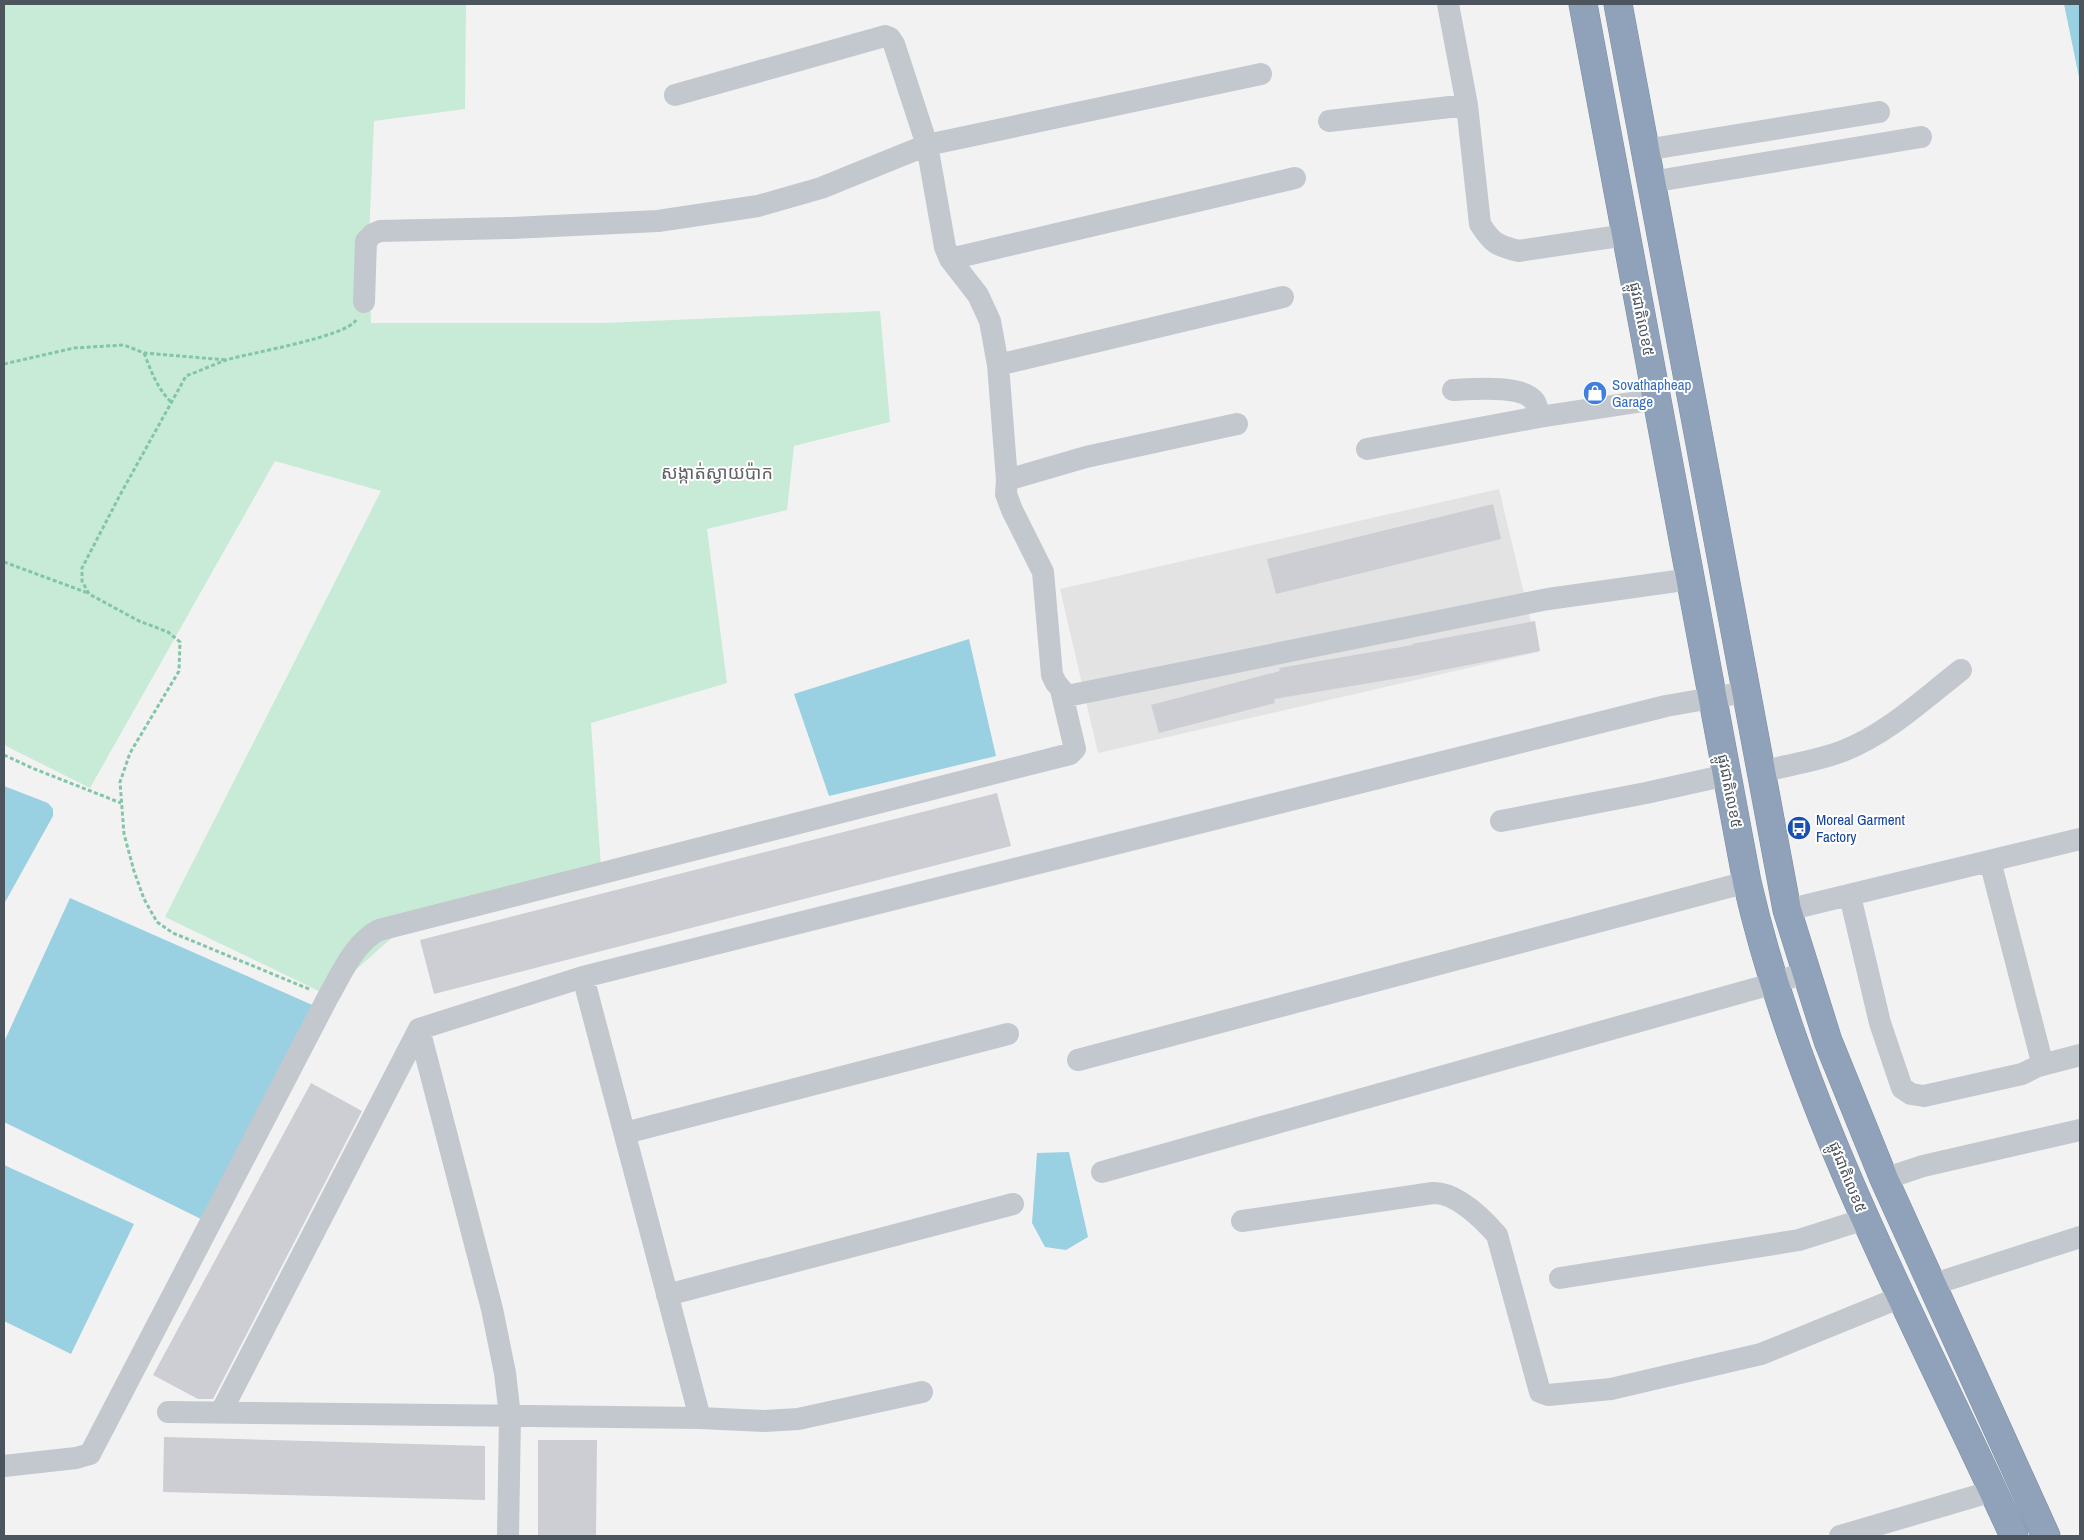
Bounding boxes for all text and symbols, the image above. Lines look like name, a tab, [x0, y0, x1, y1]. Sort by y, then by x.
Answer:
street label: ផ្លូវជាតិលេខ៥	[1621, 280, 1659, 359]
place label: Sovathapheap Garage	[1612, 374, 1691, 412]
shop icon: Sovathapheap Garage	[1582, 380, 1608, 406]
district label: សង្កាត់ស្វាយប៉ាក	[661, 460, 773, 485]
street label: ផ្លូវជាតិលេខ៥	[1709, 752, 1747, 831]
place label: Moreal Garment Factory	[1816, 809, 1905, 847]
bus stop icon: Moreal Garment Factory	[1786, 815, 1812, 841]
street label: ផ្លូវជាតិលេខ៥	[1821, 1138, 1872, 1217]

